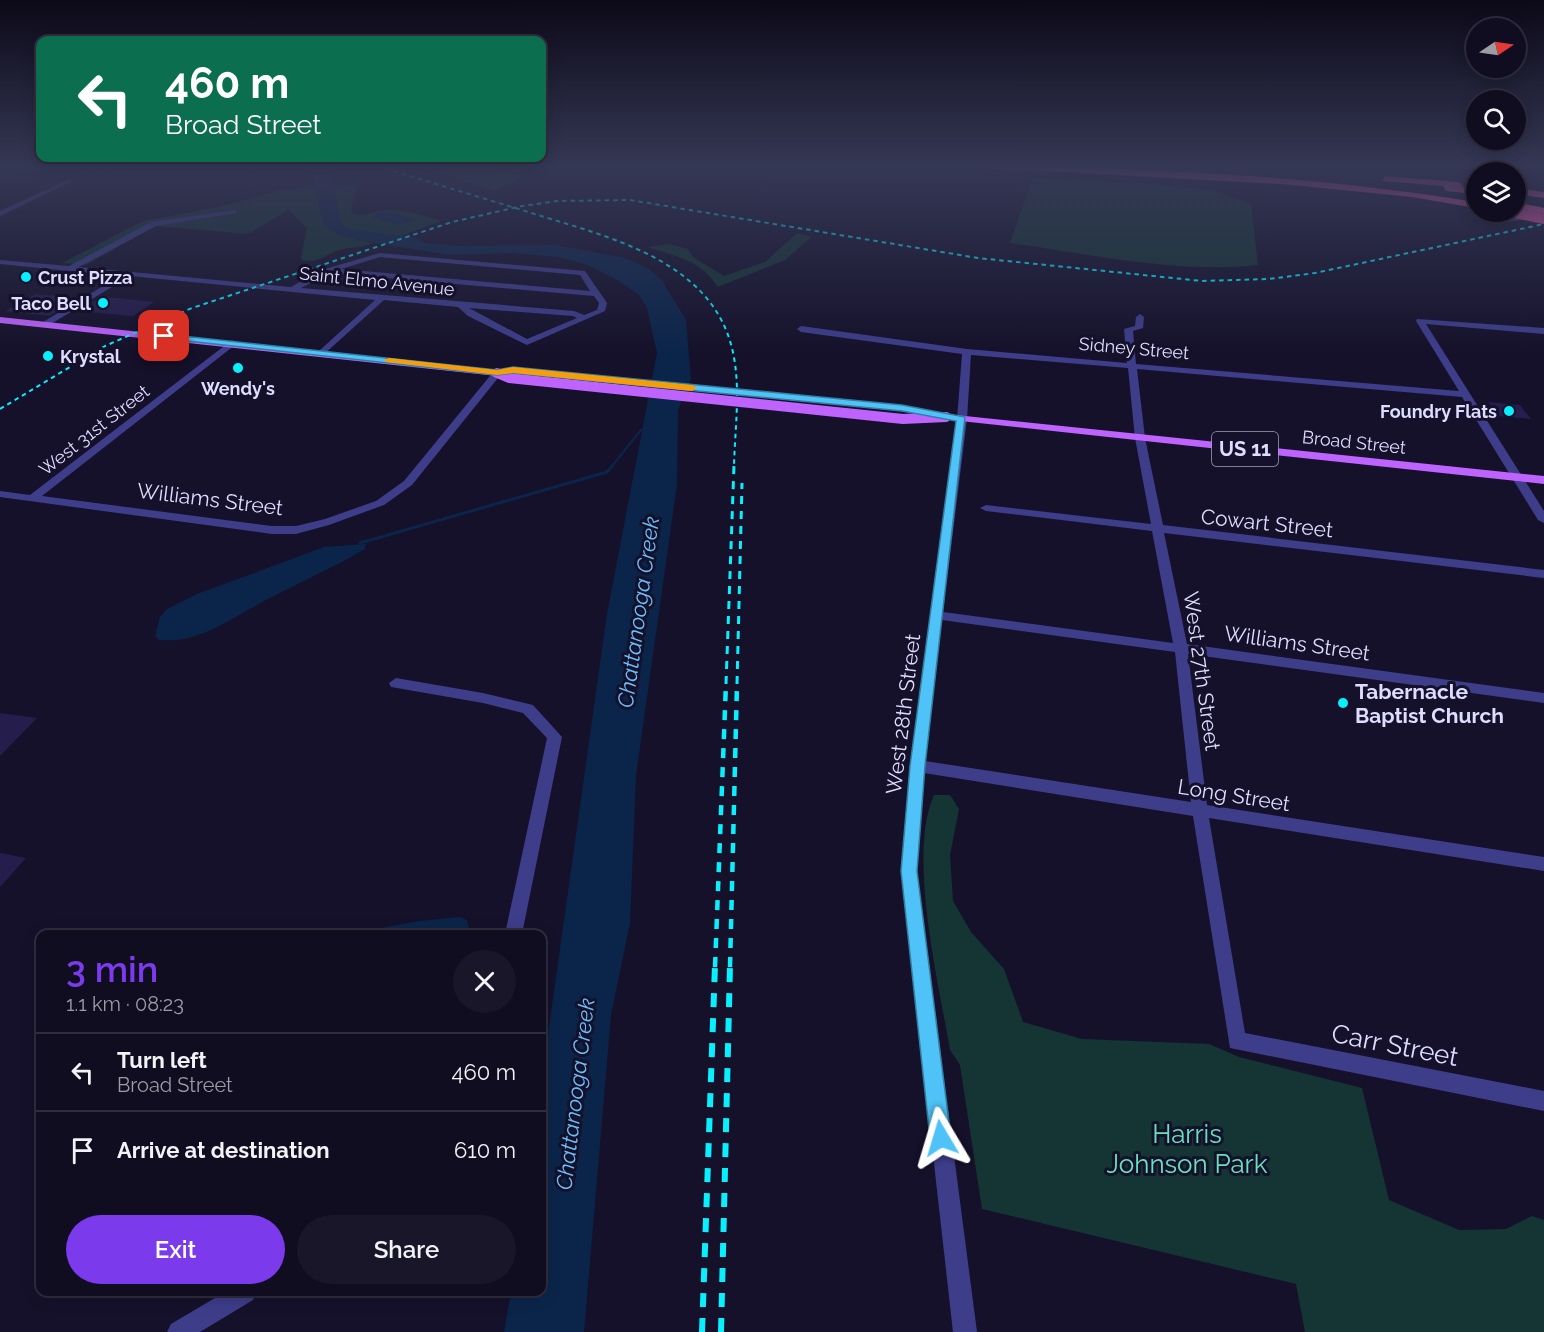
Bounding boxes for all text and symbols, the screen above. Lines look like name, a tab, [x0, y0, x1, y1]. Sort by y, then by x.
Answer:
north arrow	[1466, 18, 1526, 78]
map controls	[1466, 18, 1526, 222]
text: 460 m	[165, 59, 289, 108]
icon: left	[66, 60, 144, 138]
button: search	[1466, 90, 1526, 150]
text: Broad Street	[165, 109, 321, 140]
button: layers	[1466, 162, 1526, 222]
street label: Saint Elmo Avenue	[298, 262, 456, 300]
place label: Crust Pizza	[38, 267, 132, 288]
marker: Crust Pizza	[19, 270, 33, 284]
place label: Taco Bell	[11, 293, 91, 314]
marker: Taco Bell	[96, 296, 110, 310]
pin	[138, 310, 189, 361]
icon: arrive	[147, 319, 180, 352]
street label: Sidney Street	[1078, 333, 1190, 363]
place label: Krystal	[60, 346, 121, 367]
marker: Krystal	[41, 349, 55, 363]
marker: Wendy's	[231, 361, 245, 375]
place label: Wendy's	[201, 378, 275, 399]
street label: West 31st Street	[35, 380, 153, 480]
place label: Foundry Flats	[1380, 401, 1497, 422]
marker: Foundry Flats	[1502, 404, 1516, 418]
street label: Broad Street	[1301, 426, 1407, 458]
road number: US 11	[1212, 432, 1278, 466]
street label: Williams Street	[136, 478, 284, 520]
street label: Cowart Street	[1200, 504, 1334, 542]
water label: Chattanooga Creek	[612, 514, 664, 709]
street label: West 27th Street	[1178, 590, 1226, 752]
street label: Williams Street	[1222, 620, 1372, 666]
street label: West 28th Street	[881, 632, 925, 796]
place label: Tabernacle Baptist Church	[1355, 679, 1504, 728]
marker: Tabernacle Baptist Church	[1336, 696, 1350, 710]
street label: Long Street	[1176, 774, 1292, 816]
text: 3 min	[66, 948, 158, 990]
button: close	[453, 950, 516, 1013]
text: 1.1 km · 08:23	[66, 992, 184, 1016]
water label: Chattanooga Creek	[550, 996, 600, 1191]
street label: Carr Street	[1329, 1018, 1461, 1072]
text: Turn left	[117, 1047, 207, 1073]
icon: left	[66, 1056, 99, 1089]
text: 460 m	[451, 1059, 516, 1085]
text: Broad Street	[117, 1073, 233, 1097]
position arrow	[909, 1106, 973, 1170]
park label: Harris Johnson Park	[1107, 1119, 1268, 1179]
icon: arrive	[66, 1134, 99, 1167]
text: Arrive at destination	[117, 1137, 330, 1163]
text: 610 m	[454, 1137, 516, 1163]
button: Exit	[66, 1215, 285, 1284]
button: Share	[297, 1215, 516, 1284]

